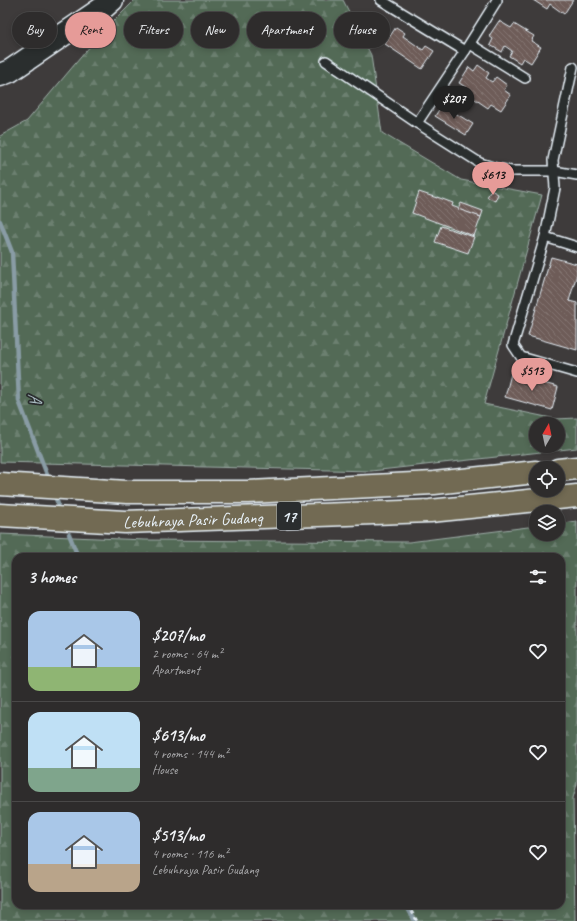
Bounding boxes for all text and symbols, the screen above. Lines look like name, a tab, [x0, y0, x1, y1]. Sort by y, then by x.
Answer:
chip: Buy	[12, 12, 57, 48]
chip: Rent	[65, 12, 116, 48]
chip: Filters	[124, 12, 183, 48]
chip: New	[191, 12, 239, 48]
chip: Apartment	[247, 12, 326, 48]
chip: House	[334, 12, 390, 48]
pin: $207	[430, 86, 478, 120]
text: $207	[442, 91, 466, 107]
pin: $613	[469, 162, 517, 196]
text: $613	[481, 167, 505, 183]
pin: $513	[508, 358, 556, 392]
text: $513	[520, 363, 544, 379]
water label: A	[23, 390, 47, 407]
north arrow	[529, 417, 565, 453]
map controls	[529, 417, 565, 541]
button: locate	[529, 461, 565, 497]
road number: 17	[277, 502, 301, 530]
button: layers	[529, 505, 565, 541]
street label: Lebuhraya Pasir Gudang	[123, 507, 264, 533]
icon: filters	[527, 566, 549, 588]
text: 3 homes	[28, 567, 76, 588]
text: $207/mo	[152, 625, 204, 646]
icon: home	[60, 627, 108, 675]
icon: heart	[527, 640, 549, 662]
text: 2 rooms · 64 m²	[152, 646, 222, 662]
text: Apartment	[152, 662, 200, 678]
text: $613/mo	[152, 725, 205, 746]
icon: home	[60, 728, 108, 776]
icon: heart	[527, 741, 549, 763]
text: 4 rooms · 144 m²	[152, 746, 228, 762]
text: House	[152, 762, 177, 778]
text: $513/mo	[152, 825, 204, 846]
icon: home	[60, 828, 108, 876]
icon: heart	[527, 841, 549, 863]
text: 4 rooms · 116 m²	[152, 846, 228, 862]
text: Lebuhraya Pasir Gudang	[152, 862, 259, 878]

